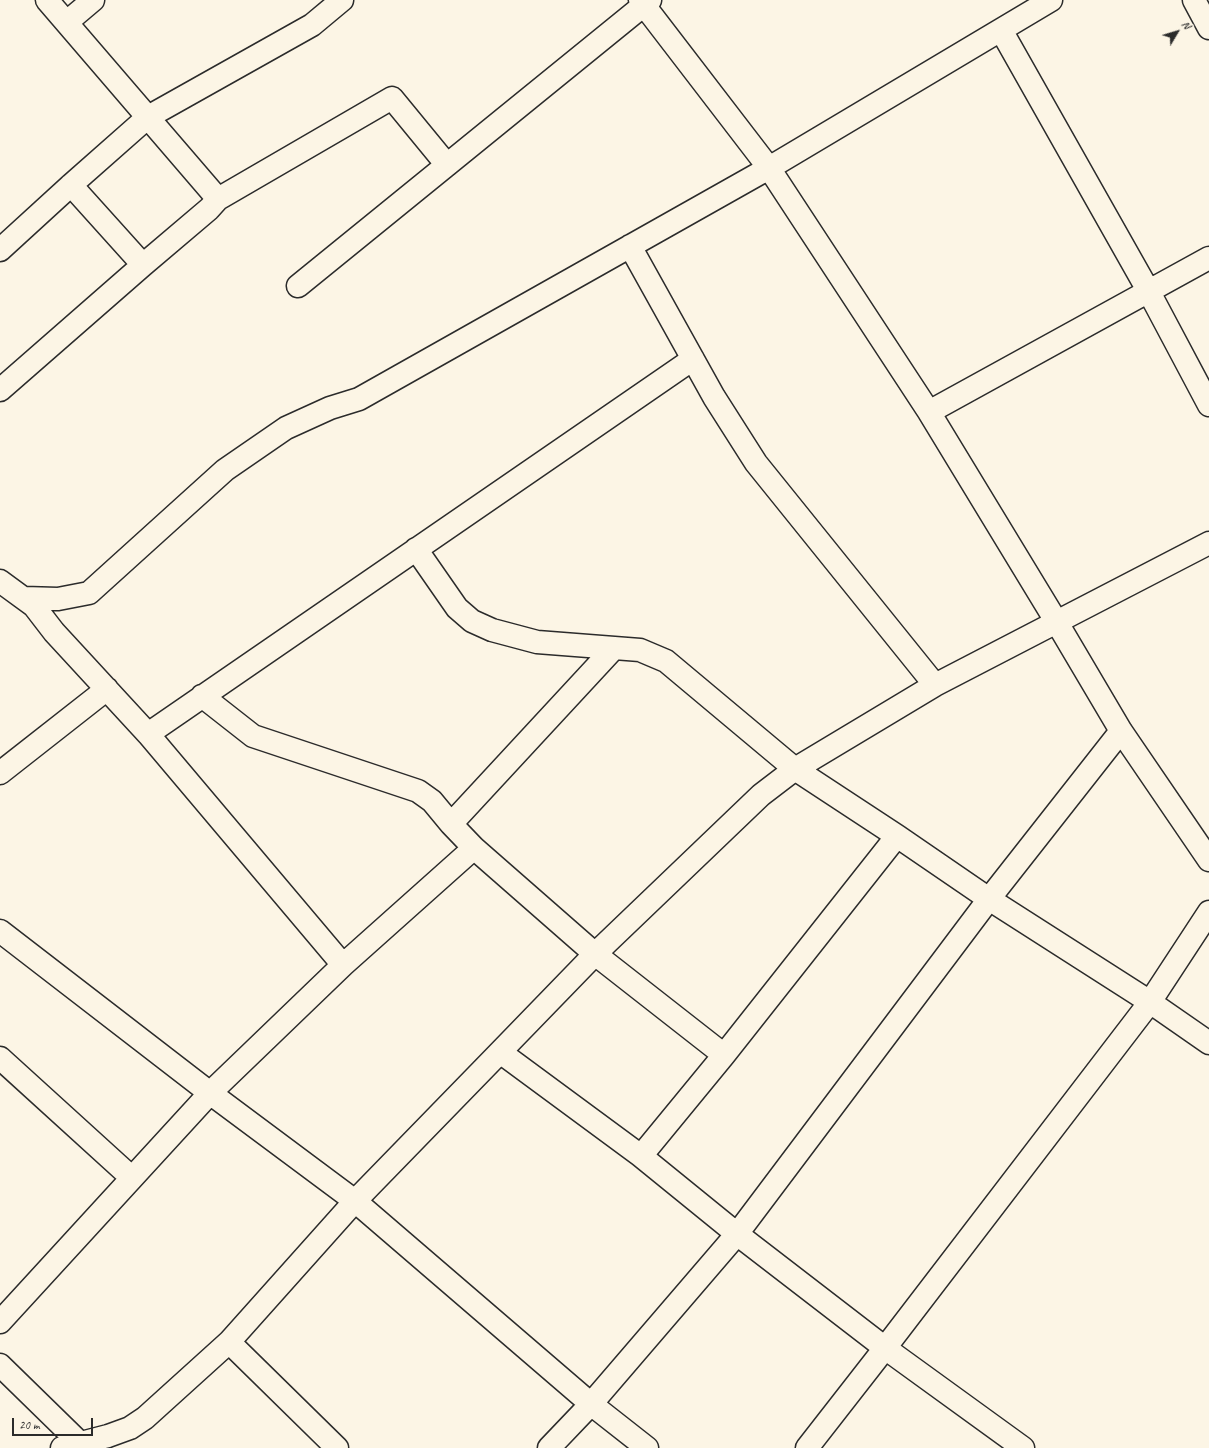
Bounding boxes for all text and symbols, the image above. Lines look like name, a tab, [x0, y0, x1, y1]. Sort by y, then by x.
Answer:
north arrow	[1157, 12, 1197, 52]
text: N	[1179, 18, 1194, 32]
scale bar	[14, 1410, 95, 1436]
text: 20 m	[19, 1417, 39, 1433]

